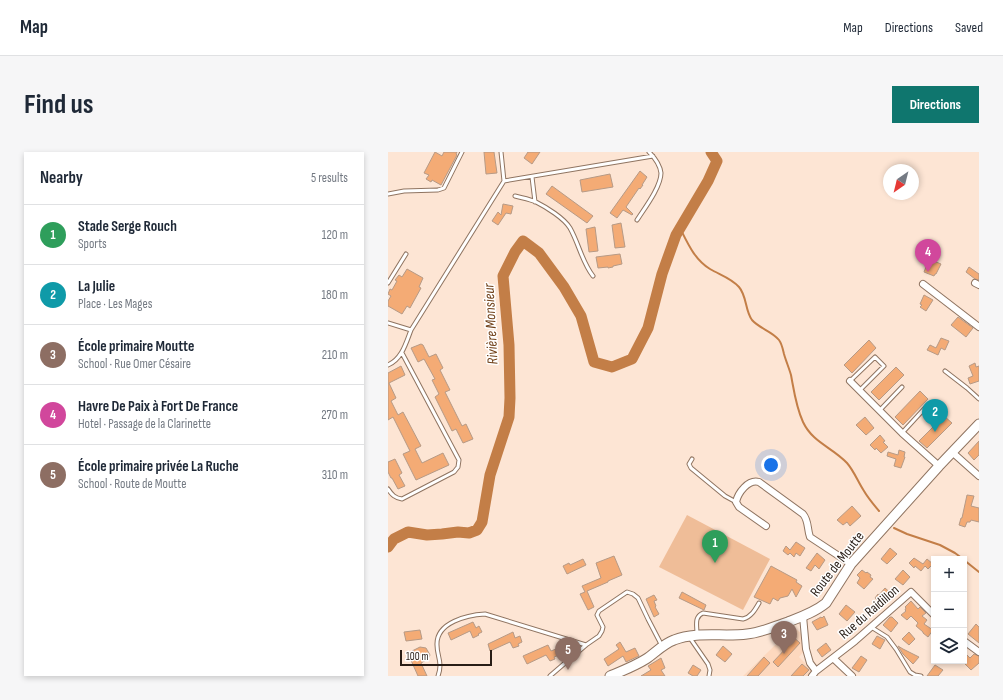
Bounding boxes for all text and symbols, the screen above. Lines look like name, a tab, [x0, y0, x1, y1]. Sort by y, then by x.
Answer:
text: Map	[20, 16, 48, 39]
text: Map	[843, 19, 863, 36]
text: Directions	[885, 19, 933, 36]
text: Saved	[955, 19, 983, 36]
button: Directions	[892, 86, 979, 123]
text: Find us	[24, 88, 93, 121]
north arrow	[883, 164, 919, 200]
text: Nearby	[40, 168, 83, 188]
text: 5 results	[311, 170, 348, 186]
text: Stade Serge Rouch	[78, 217, 177, 236]
text: 1	[50, 227, 56, 243]
text: 120 m	[322, 227, 348, 243]
text: Sports	[78, 236, 107, 252]
pin: 4	[915, 239, 941, 272]
text: La Julie	[78, 277, 115, 296]
water label: Rivière Monsieur	[479, 282, 503, 365]
text: 2	[50, 287, 56, 303]
text: 180 m	[322, 287, 348, 303]
text: Place · Les Mages	[78, 296, 152, 312]
text: École primaire Moutte	[78, 337, 194, 356]
text: 3	[50, 347, 56, 363]
text: 210 m	[322, 347, 348, 363]
text: School · Rue Omer Césaire	[78, 356, 191, 372]
text: Havre De Paix à Fort De France	[78, 397, 238, 416]
pin: 2	[922, 399, 948, 432]
text: 4	[50, 407, 56, 423]
text: 270 m	[321, 407, 348, 423]
text: Hotel · Passage de la Clarinette	[78, 416, 211, 432]
your location	[761, 455, 781, 475]
text: École primaire privée La Ruche	[78, 457, 239, 476]
text: 5	[50, 467, 56, 483]
text: 310 m	[322, 467, 348, 483]
text: School · Route de Moutte	[78, 476, 186, 492]
street label: Route de Moutte	[806, 528, 868, 600]
pin: 1	[702, 530, 728, 563]
map controls	[931, 556, 967, 664]
button: +	[931, 556, 967, 592]
street label: Rue du Raidillon	[836, 581, 902, 643]
button: −	[931, 592, 967, 628]
pin: 3	[771, 621, 797, 654]
button: layers	[931, 628, 967, 664]
pin: 5	[555, 637, 581, 670]
scale bar	[400, 648, 492, 667]
text: 100 m	[406, 650, 428, 663]

